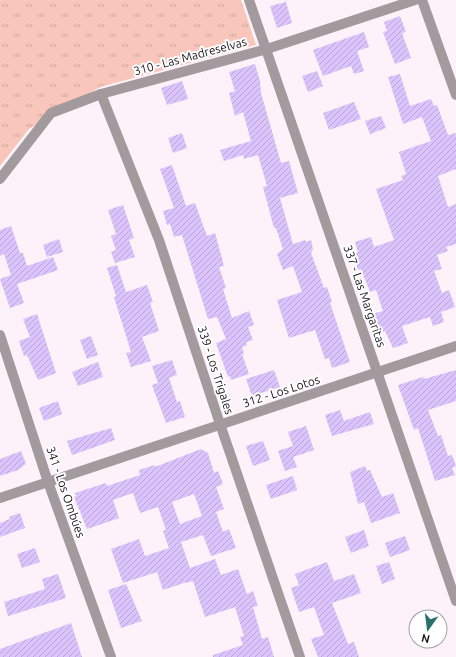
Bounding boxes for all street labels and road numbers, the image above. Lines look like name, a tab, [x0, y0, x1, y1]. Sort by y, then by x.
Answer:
street label: 310 - Las Madreselvas	[132, 35, 248, 77]
street label: 337 - Las Margaritas	[341, 243, 389, 349]
street label: 339 - Los Trigales	[196, 324, 236, 416]
street label: 312 - Los Lotos	[241, 372, 321, 410]
street label: 341 - Los Ombúes	[44, 445, 88, 539]

